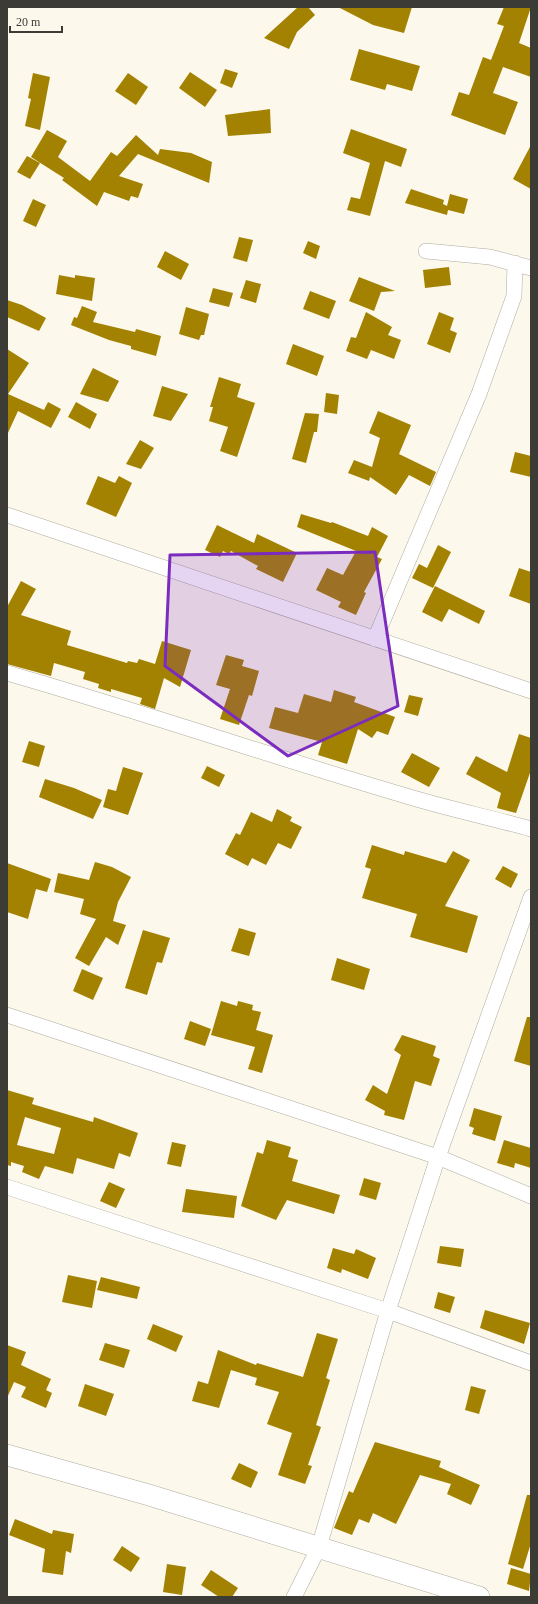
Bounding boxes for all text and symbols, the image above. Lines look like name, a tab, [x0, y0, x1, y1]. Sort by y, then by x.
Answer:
scale bar	[10, 8, 62, 34]
text: 20 m	[16, 15, 41, 29]

